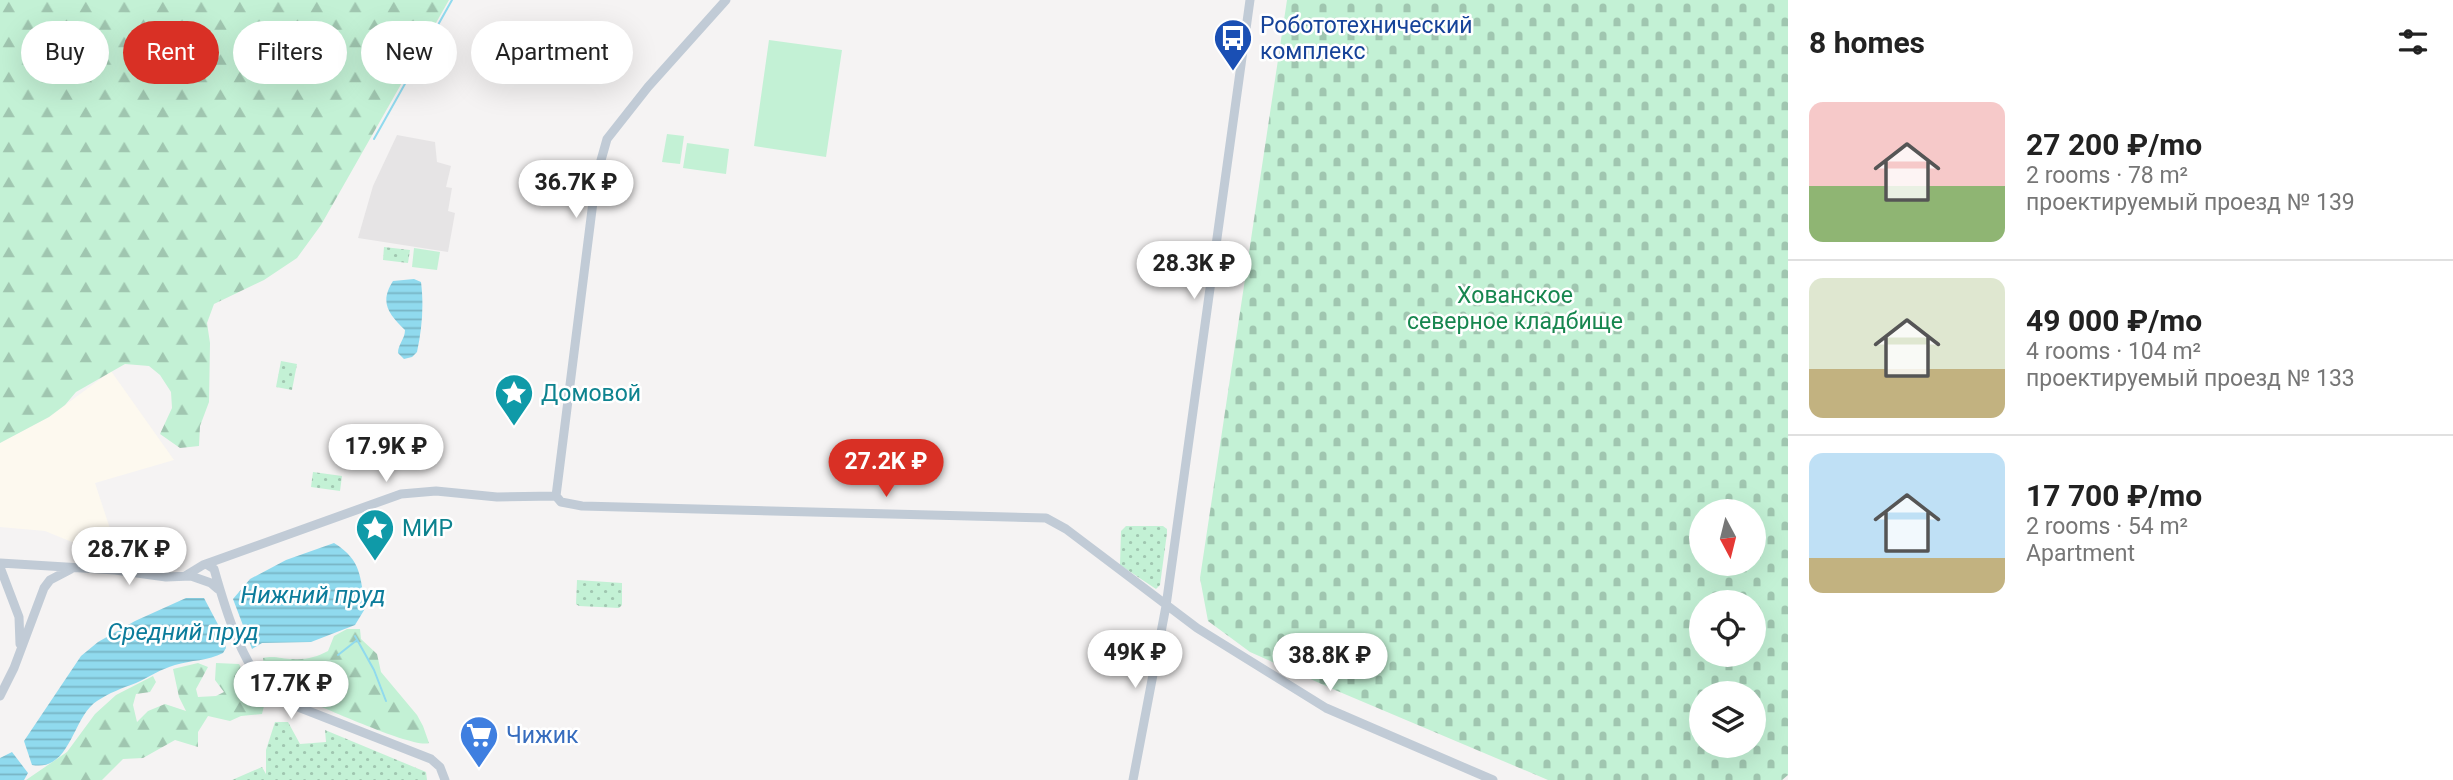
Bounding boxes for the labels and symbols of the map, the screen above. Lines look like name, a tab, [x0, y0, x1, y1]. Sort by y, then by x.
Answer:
place label: Робототехнический комплекс	[1260, 12, 1473, 65]
bus stop icon: Робототехнический комплекс	[1212, 17, 1254, 72]
pin: 36.7K ₽	[511, 160, 641, 220]
pin: 28.3K ₽	[1129, 242, 1259, 301]
park label: Хованское северное кладбище	[1407, 282, 1623, 335]
place icon: Домовой	[493, 372, 535, 427]
place label: Домовой	[541, 380, 641, 407]
pin: 17.9K ₽	[321, 424, 451, 484]
pin: 27.2K ₽	[821, 440, 951, 499]
north arrow	[1689, 499, 1766, 576]
place icon: МИР	[354, 507, 396, 562]
place label: МИР	[402, 515, 453, 542]
pin: 28.7K ₽	[64, 528, 194, 587]
water label: Нижний пруд	[241, 581, 385, 609]
water label: Средний пруд	[107, 618, 259, 646]
pin: 49K ₽	[1086, 630, 1184, 690]
pin: 38.8K ₽	[1265, 634, 1395, 693]
pin: 17.7K ₽	[226, 662, 356, 721]
supermarket icon: Чижик	[458, 714, 500, 769]
place label: Чижик	[506, 722, 579, 749]

